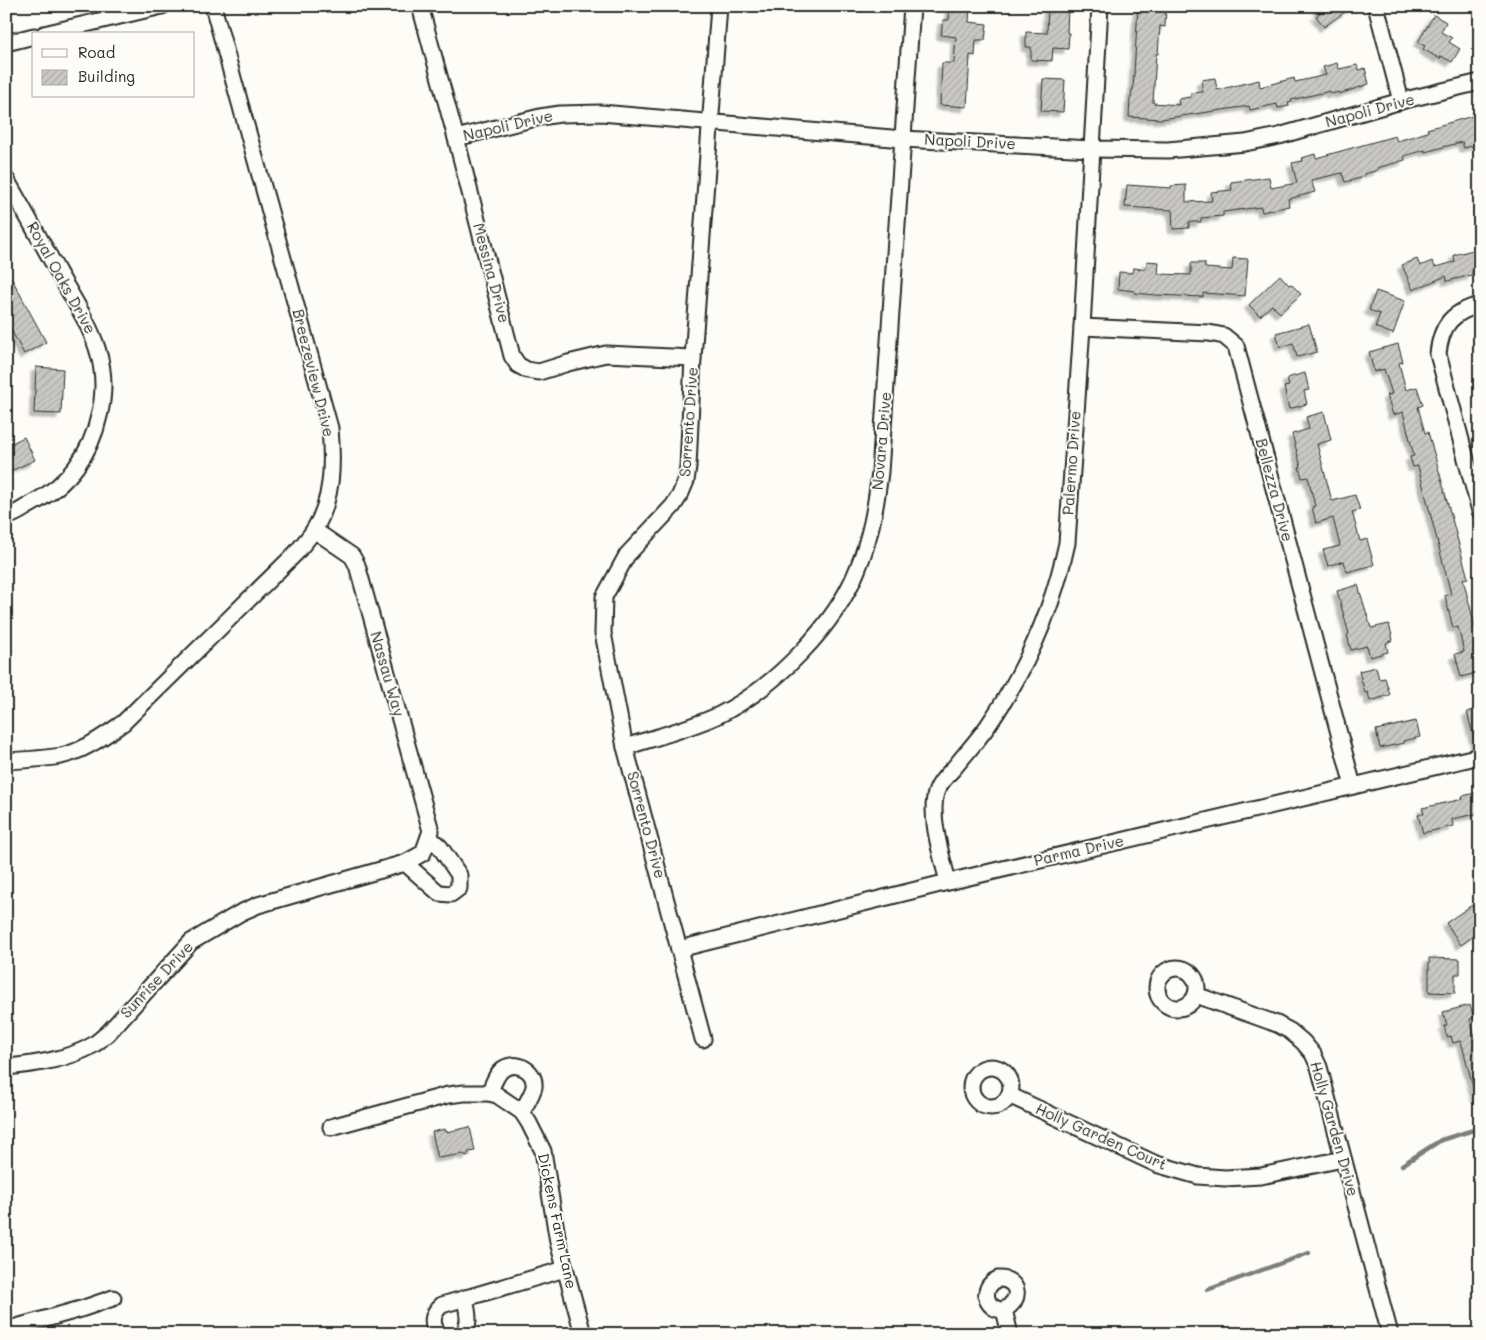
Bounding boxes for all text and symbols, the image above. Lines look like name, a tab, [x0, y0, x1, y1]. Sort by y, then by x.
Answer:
legend	[32, 32, 195, 98]
text: Road	[78, 42, 115, 62]
text: Building	[78, 66, 135, 86]
street label: Napoli Drive	[1323, 89, 1416, 132]
street label: Napoli Drive	[461, 105, 555, 145]
street label: Napoli Drive	[924, 129, 1016, 153]
street label: Royal Oaks Drive	[23, 218, 101, 337]
street label: Messina Drive	[469, 221, 515, 325]
street label: Breezeview Drive	[288, 307, 340, 439]
street label: Sorrento Drive	[674, 366, 702, 477]
street label: Novara Drive	[867, 391, 895, 491]
street label: Palermo Drive	[1057, 410, 1085, 516]
street label: Bellezza Drive	[1252, 436, 1298, 543]
street label: Nassau Way	[366, 629, 410, 719]
street label: Sorrento Drive	[623, 769, 671, 880]
street label: Parma Drive	[1032, 830, 1126, 870]
street label: Sunrise Drive	[115, 937, 197, 1022]
street label: Holly Garden Drive	[1306, 1059, 1364, 1198]
street label: Holly Garden Court	[1033, 1098, 1170, 1174]
street label: Dickens Farm Lane	[534, 1151, 582, 1290]

